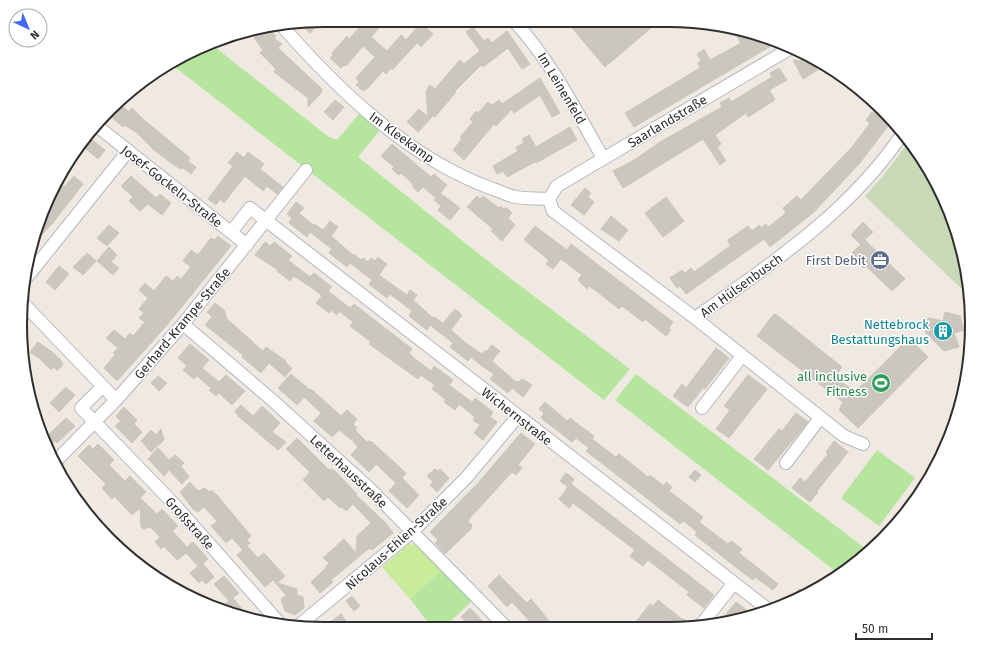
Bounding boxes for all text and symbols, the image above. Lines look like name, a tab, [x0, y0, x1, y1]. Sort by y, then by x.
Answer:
north arrow	[8, 8, 48, 48]
text: N	[27, 28, 42, 42]
street label: Im Leinenfeld	[534, 50, 589, 127]
street label: Saarlandstraße	[625, 92, 710, 151]
street label: Im Kleekamp	[366, 109, 437, 166]
street label: Josef-Gockeln-Straße	[118, 142, 225, 230]
office icon: First Debit	[869, 249, 891, 271]
street label: Am Hülsenbusch	[697, 250, 785, 320]
place label: First Debit	[806, 253, 866, 268]
street label: Gerhard-Krampe-Straße	[131, 265, 233, 382]
place label: Nettebrock Bestattungshaus	[831, 317, 929, 347]
building icon: Nettebrock Bestattungshaus	[932, 320, 954, 342]
place label: all inclusive Fitness	[797, 369, 867, 399]
sports icon: all inclusive Fitness	[870, 372, 892, 394]
street label: Wichernstraße	[479, 384, 555, 449]
street label: Letterhausstraße	[307, 432, 390, 511]
street label: Großstraße	[162, 494, 217, 553]
street label: Nicolaus-Ehlen-Straße	[342, 494, 450, 593]
scale bar	[856, 615, 932, 641]
text: 50 m	[862, 622, 888, 636]

